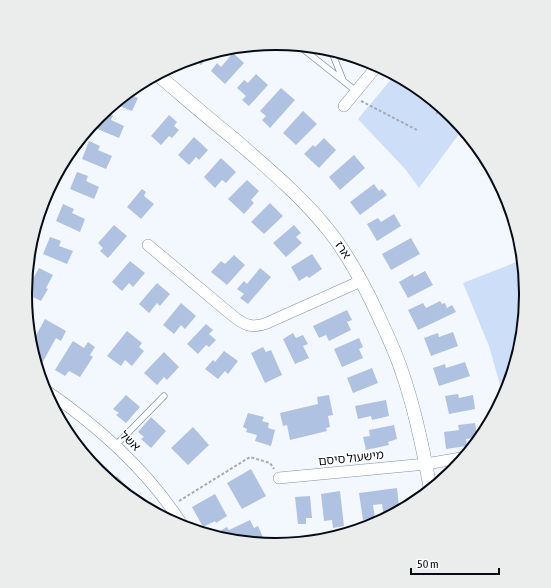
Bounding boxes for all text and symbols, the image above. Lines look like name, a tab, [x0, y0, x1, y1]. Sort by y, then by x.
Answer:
street label: ארז	[332, 239, 354, 262]
street label: אשל	[117, 428, 143, 454]
street label: מישעול סיסם	[317, 448, 385, 468]
scale bar	[411, 550, 499, 576]
text: 50 m	[417, 557, 439, 571]

